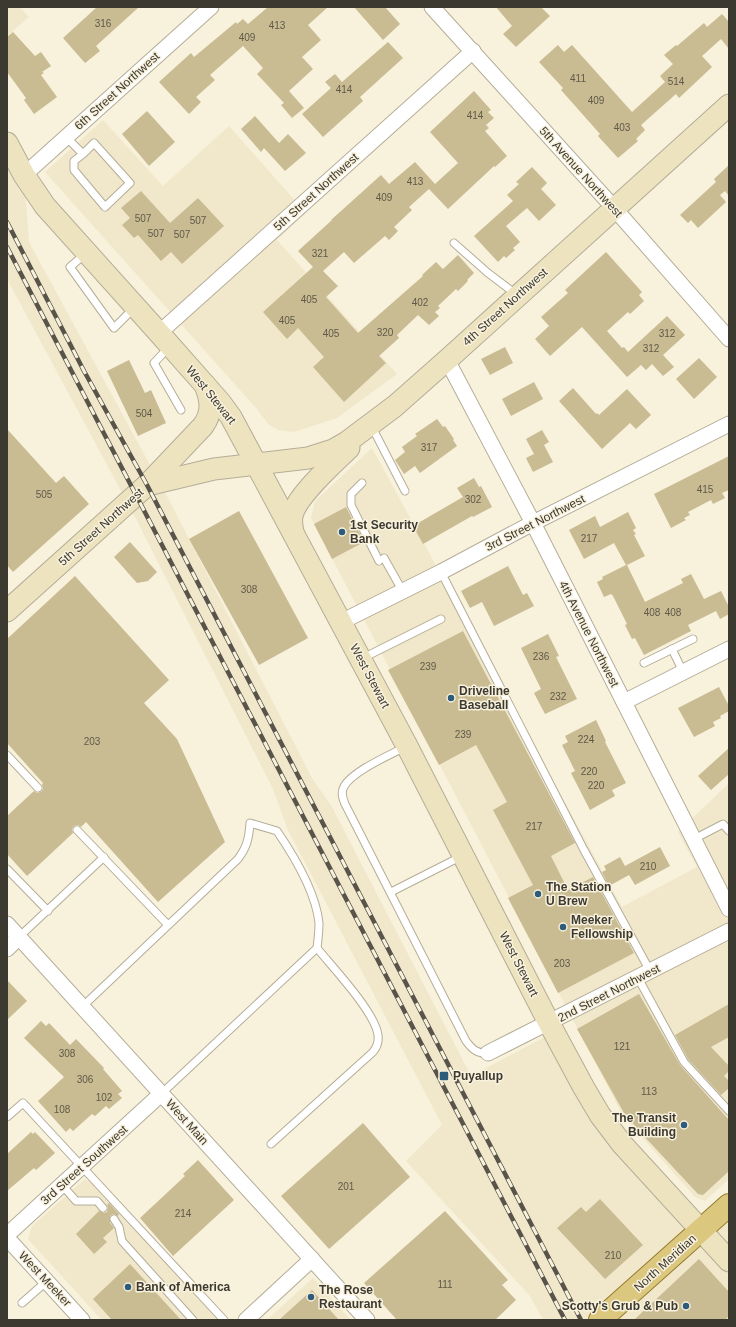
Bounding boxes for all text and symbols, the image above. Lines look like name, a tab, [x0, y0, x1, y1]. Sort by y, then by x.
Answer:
house number: 316	[95, 18, 112, 29]
house number: 413	[269, 20, 286, 31]
house number: 409	[239, 32, 256, 43]
street label: 6th Street Northwest	[72, 49, 163, 133]
house number: 411	[570, 73, 586, 84]
house number: 514	[668, 76, 685, 87]
house number: 414	[336, 84, 353, 95]
house number: 409	[588, 95, 605, 106]
house number: 414	[467, 110, 484, 121]
house number: 403	[614, 122, 631, 133]
street label: 5th Avenue Northwest	[537, 124, 626, 221]
street label: 5th Street Northwest	[271, 150, 362, 234]
house number: 413	[407, 176, 424, 187]
house number: 409	[376, 192, 393, 203]
house number: 507	[135, 213, 152, 224]
house number: 507	[190, 215, 207, 226]
house number: 507	[148, 228, 165, 239]
house number: 507	[174, 229, 191, 240]
house number: 321	[312, 248, 329, 259]
street label: 4th Street Northwest	[460, 265, 551, 349]
house number: 405	[301, 294, 318, 305]
house number: 402	[412, 297, 429, 308]
house number: 405	[279, 315, 296, 326]
house number: 320	[377, 327, 394, 338]
house number: 405	[323, 328, 340, 339]
house number: 312	[659, 328, 676, 339]
house number: 312	[643, 343, 660, 354]
street label: West Stewart	[183, 363, 239, 428]
house number: 504	[136, 408, 153, 419]
house number: 317	[421, 442, 438, 453]
house number: 415	[697, 484, 714, 495]
street label: 5th Street Northwest	[56, 485, 147, 569]
house number: 505	[36, 489, 53, 500]
street label: 3rd Street Northwest	[483, 491, 588, 554]
house number: 302	[465, 494, 482, 505]
place label: 1st Security Bank	[350, 518, 418, 546]
marker: 1st Security Bank	[337, 527, 347, 537]
house number: 217	[581, 533, 598, 544]
street label: 4th Avenue Northwest	[556, 579, 622, 690]
house number: 308	[241, 584, 258, 595]
house number: 408	[644, 607, 661, 618]
house number: 408	[665, 607, 682, 618]
street label: West Stewart	[347, 641, 393, 711]
house number: 236	[533, 651, 550, 662]
house number: 239	[420, 661, 437, 672]
place label: Driveline Baseball	[459, 684, 510, 712]
house number: 232	[550, 691, 567, 702]
marker: Driveline Baseball	[446, 693, 456, 703]
house number: 239	[455, 729, 472, 740]
house number: 224	[578, 734, 595, 745]
house number: 203	[84, 736, 101, 747]
house number: 220	[581, 766, 598, 777]
house number: 220	[588, 780, 605, 791]
house number: 217	[526, 821, 543, 832]
house number: 210	[640, 861, 657, 872]
place label: The Station U Brew	[546, 880, 611, 908]
marker: The Station U Brew	[533, 889, 543, 899]
place label: Meeker Fellowship	[571, 913, 633, 941]
marker: Meeker Fellowship	[558, 922, 568, 932]
street label: West Stewart	[497, 929, 542, 999]
house number: 203	[554, 958, 571, 969]
street label: 2nd Street Northwest	[556, 961, 663, 1025]
house number: 121	[614, 1041, 631, 1052]
house number: 308	[59, 1048, 76, 1059]
place label: Puyallup	[453, 1069, 503, 1083]
marker: Puyallup	[438, 1070, 450, 1082]
house number: 306	[77, 1074, 94, 1085]
house number: 113	[641, 1086, 657, 1097]
house number: 102	[96, 1092, 113, 1103]
street label: West Main	[163, 1096, 211, 1148]
house number: 108	[54, 1104, 71, 1115]
place label: The Transit Building	[612, 1111, 676, 1139]
marker: The Transit Building	[679, 1120, 689, 1130]
street label: 3rd Street Southwest	[38, 1122, 131, 1208]
house number: 201	[338, 1181, 355, 1192]
house number: 214	[175, 1208, 192, 1219]
street label: North Meridian	[631, 1231, 699, 1295]
street label: West Meeker	[16, 1248, 74, 1310]
house number: 210	[605, 1250, 622, 1261]
house number: 111	[437, 1279, 453, 1290]
place label: Bank of America	[136, 1280, 231, 1294]
marker: Bank of America	[123, 1282, 133, 1292]
place label: The Rose Restaurant	[319, 1283, 382, 1311]
marker: The Rose Restaurant	[306, 1292, 316, 1302]
place label: Scotty's Grub & Pub	[562, 1299, 678, 1313]
marker: Scotty's Grub & Pub	[681, 1301, 691, 1311]

